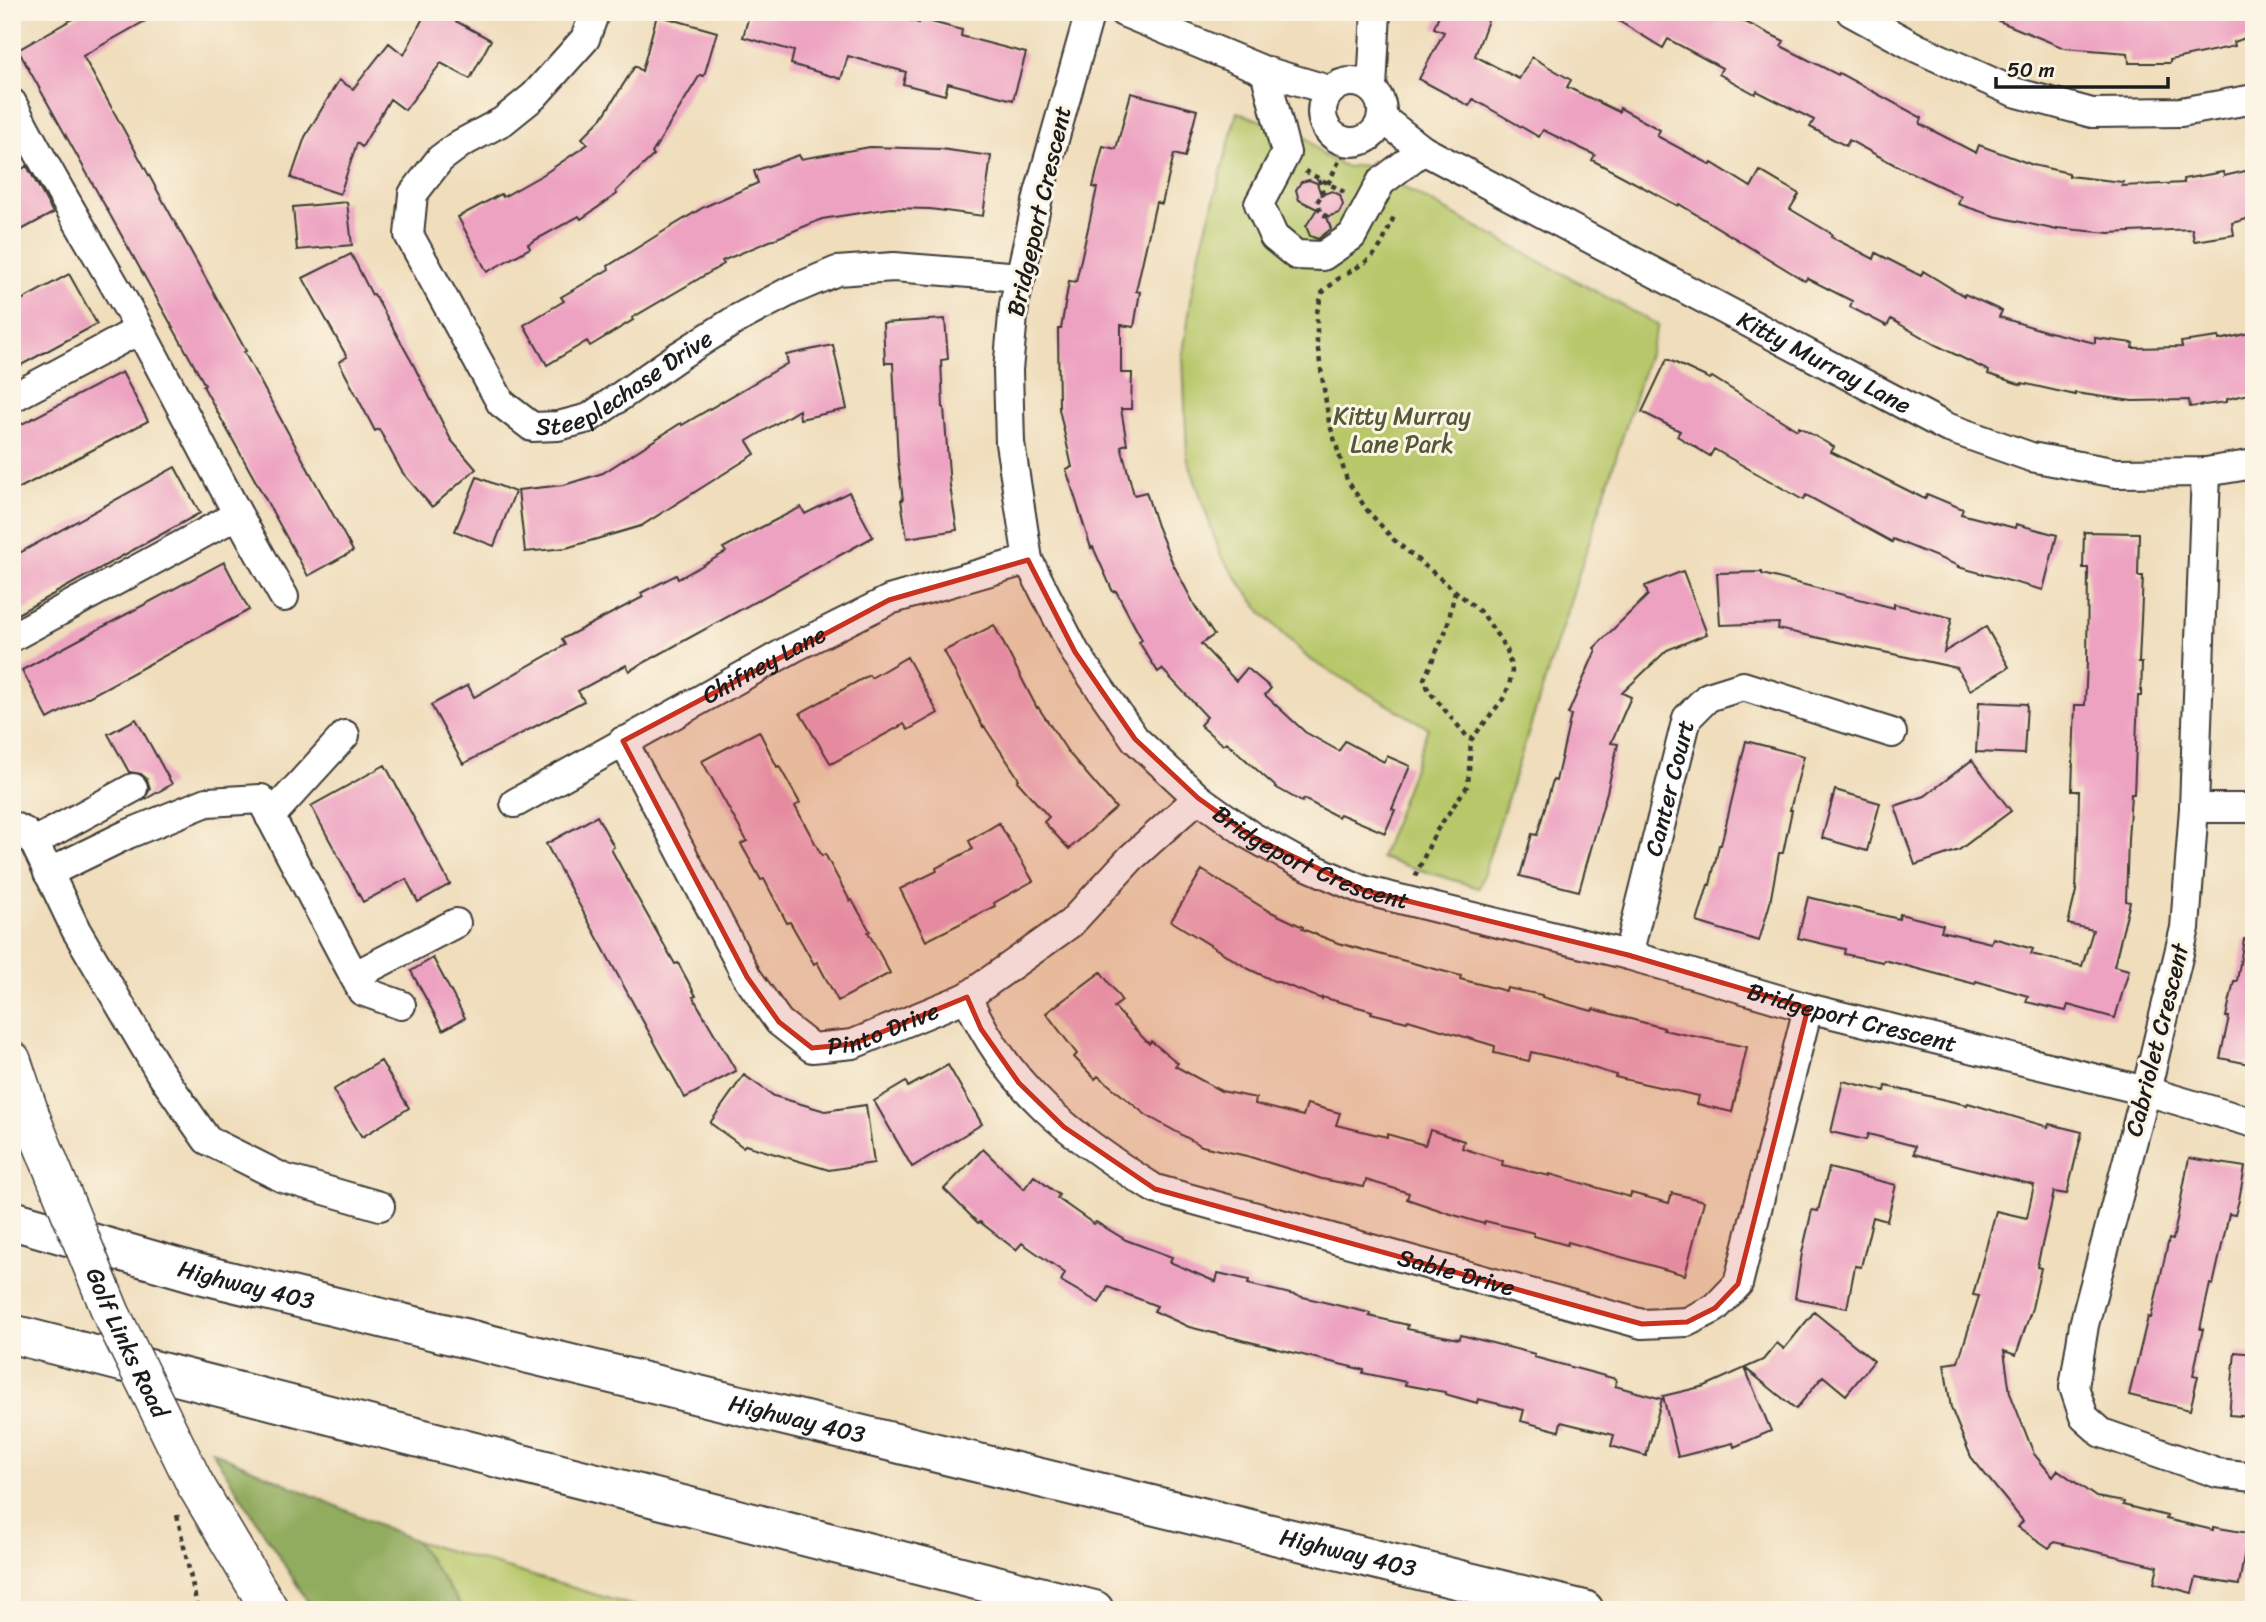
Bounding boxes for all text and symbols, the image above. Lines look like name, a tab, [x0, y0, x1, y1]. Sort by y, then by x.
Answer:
scale bar	[1996, 46, 2168, 90]
text: 50 m	[2007, 51, 2055, 89]
street label: Bridgeport Crescent	[994, 102, 1084, 320]
street label: Kitty Murray Lane	[1729, 299, 1919, 426]
street label: Steeplechase Drive	[535, 318, 721, 448]
park label: Kitty Murray Lane Park	[1333, 395, 1471, 465]
street label: Chifney Lane	[694, 613, 834, 716]
street label: Canter Court	[1632, 716, 1707, 861]
street label: Bridgeport Crescent	[1203, 794, 1414, 922]
street label: Cabriolet Crescent	[2113, 938, 2202, 1141]
street label: Bridgeport Crescent	[1742, 970, 1961, 1065]
street label: Pinto Drive	[825, 990, 946, 1067]
street label: Sable Drive	[1393, 1236, 1520, 1309]
street label: Highway 403	[173, 1248, 319, 1322]
street label: Golf Links Road	[74, 1261, 181, 1427]
street label: Highway 403	[725, 1382, 870, 1456]
street label: Highway 403	[1276, 1516, 1421, 1590]

